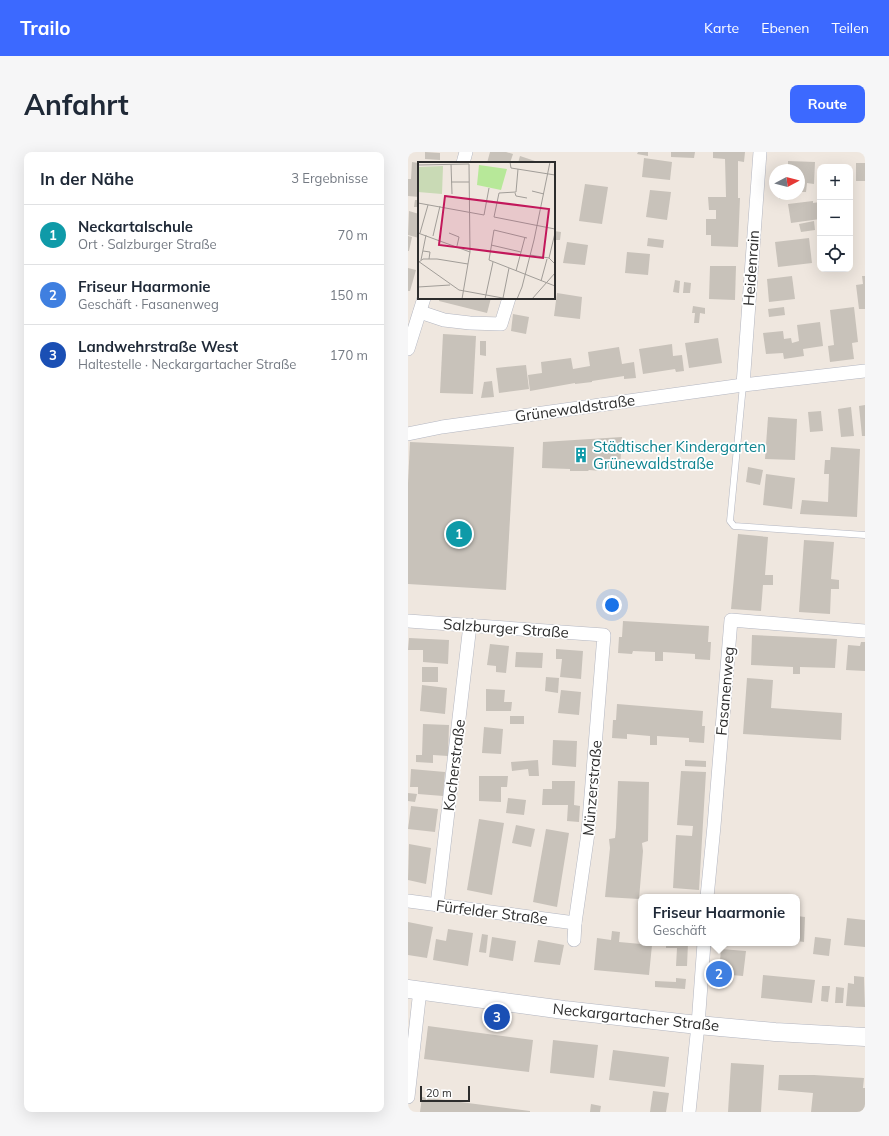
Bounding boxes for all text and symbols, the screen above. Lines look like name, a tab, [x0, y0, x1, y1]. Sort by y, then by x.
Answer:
text: Trailo	[20, 16, 71, 40]
text: Karte	[704, 19, 739, 37]
text: Ebenen	[761, 19, 810, 37]
text: Teilen	[832, 19, 869, 37]
button: Route	[790, 85, 865, 123]
text: Anfahrt	[24, 87, 129, 122]
inset map	[418, 162, 555, 299]
north arrow	[769, 164, 805, 200]
map controls	[817, 164, 853, 272]
button: +	[817, 164, 853, 200]
text: In der Nähe	[40, 168, 134, 189]
text: 3 Ergebnisse	[291, 170, 368, 186]
button: −	[817, 200, 853, 236]
text: Neckartalschule	[78, 217, 193, 236]
text: 1	[49, 227, 57, 243]
text: 70 m	[338, 227, 368, 243]
street label: Heidenrain	[739, 229, 763, 307]
text: Ort · Salzburger Straße	[78, 236, 217, 252]
button: locate	[817, 236, 853, 272]
text: Friseur Haarmonie	[78, 277, 211, 296]
text: 2	[49, 287, 57, 303]
text: 150 m	[330, 287, 368, 303]
text: Geschäft · Fasanenweg	[78, 296, 219, 312]
text: Landwehrstraße West	[78, 337, 238, 356]
text: 3	[49, 347, 57, 363]
text: 170 m	[330, 347, 368, 363]
text: Haltestelle · Neckargartacher Straße	[78, 356, 296, 372]
street label: Grünewaldstraße	[514, 390, 636, 426]
place label: Städtischer Kindergarten Grünewaldstraße	[593, 437, 766, 473]
building icon: Städtischer Kindergarten Grünewaldstraße	[572, 446, 590, 464]
pin: 1	[446, 519, 472, 549]
your location	[602, 595, 622, 615]
street label: Salzburger Straße	[443, 614, 569, 642]
street label: Fasanenweg	[712, 646, 738, 736]
street label: Kocherstraße	[439, 718, 469, 812]
street label: Münzerstraße	[578, 739, 606, 837]
popup	[638, 894, 800, 946]
street label: Fürfelder Straße	[435, 896, 549, 928]
text: Friseur Haarmonie	[653, 903, 785, 922]
text: Geschäft	[653, 922, 706, 938]
pin: 2	[706, 959, 732, 989]
street label: Neckargartacher Straße	[552, 999, 720, 1035]
pin: 3	[484, 1002, 510, 1032]
scale bar	[420, 1084, 470, 1103]
text: 20 m	[426, 1086, 452, 1100]

